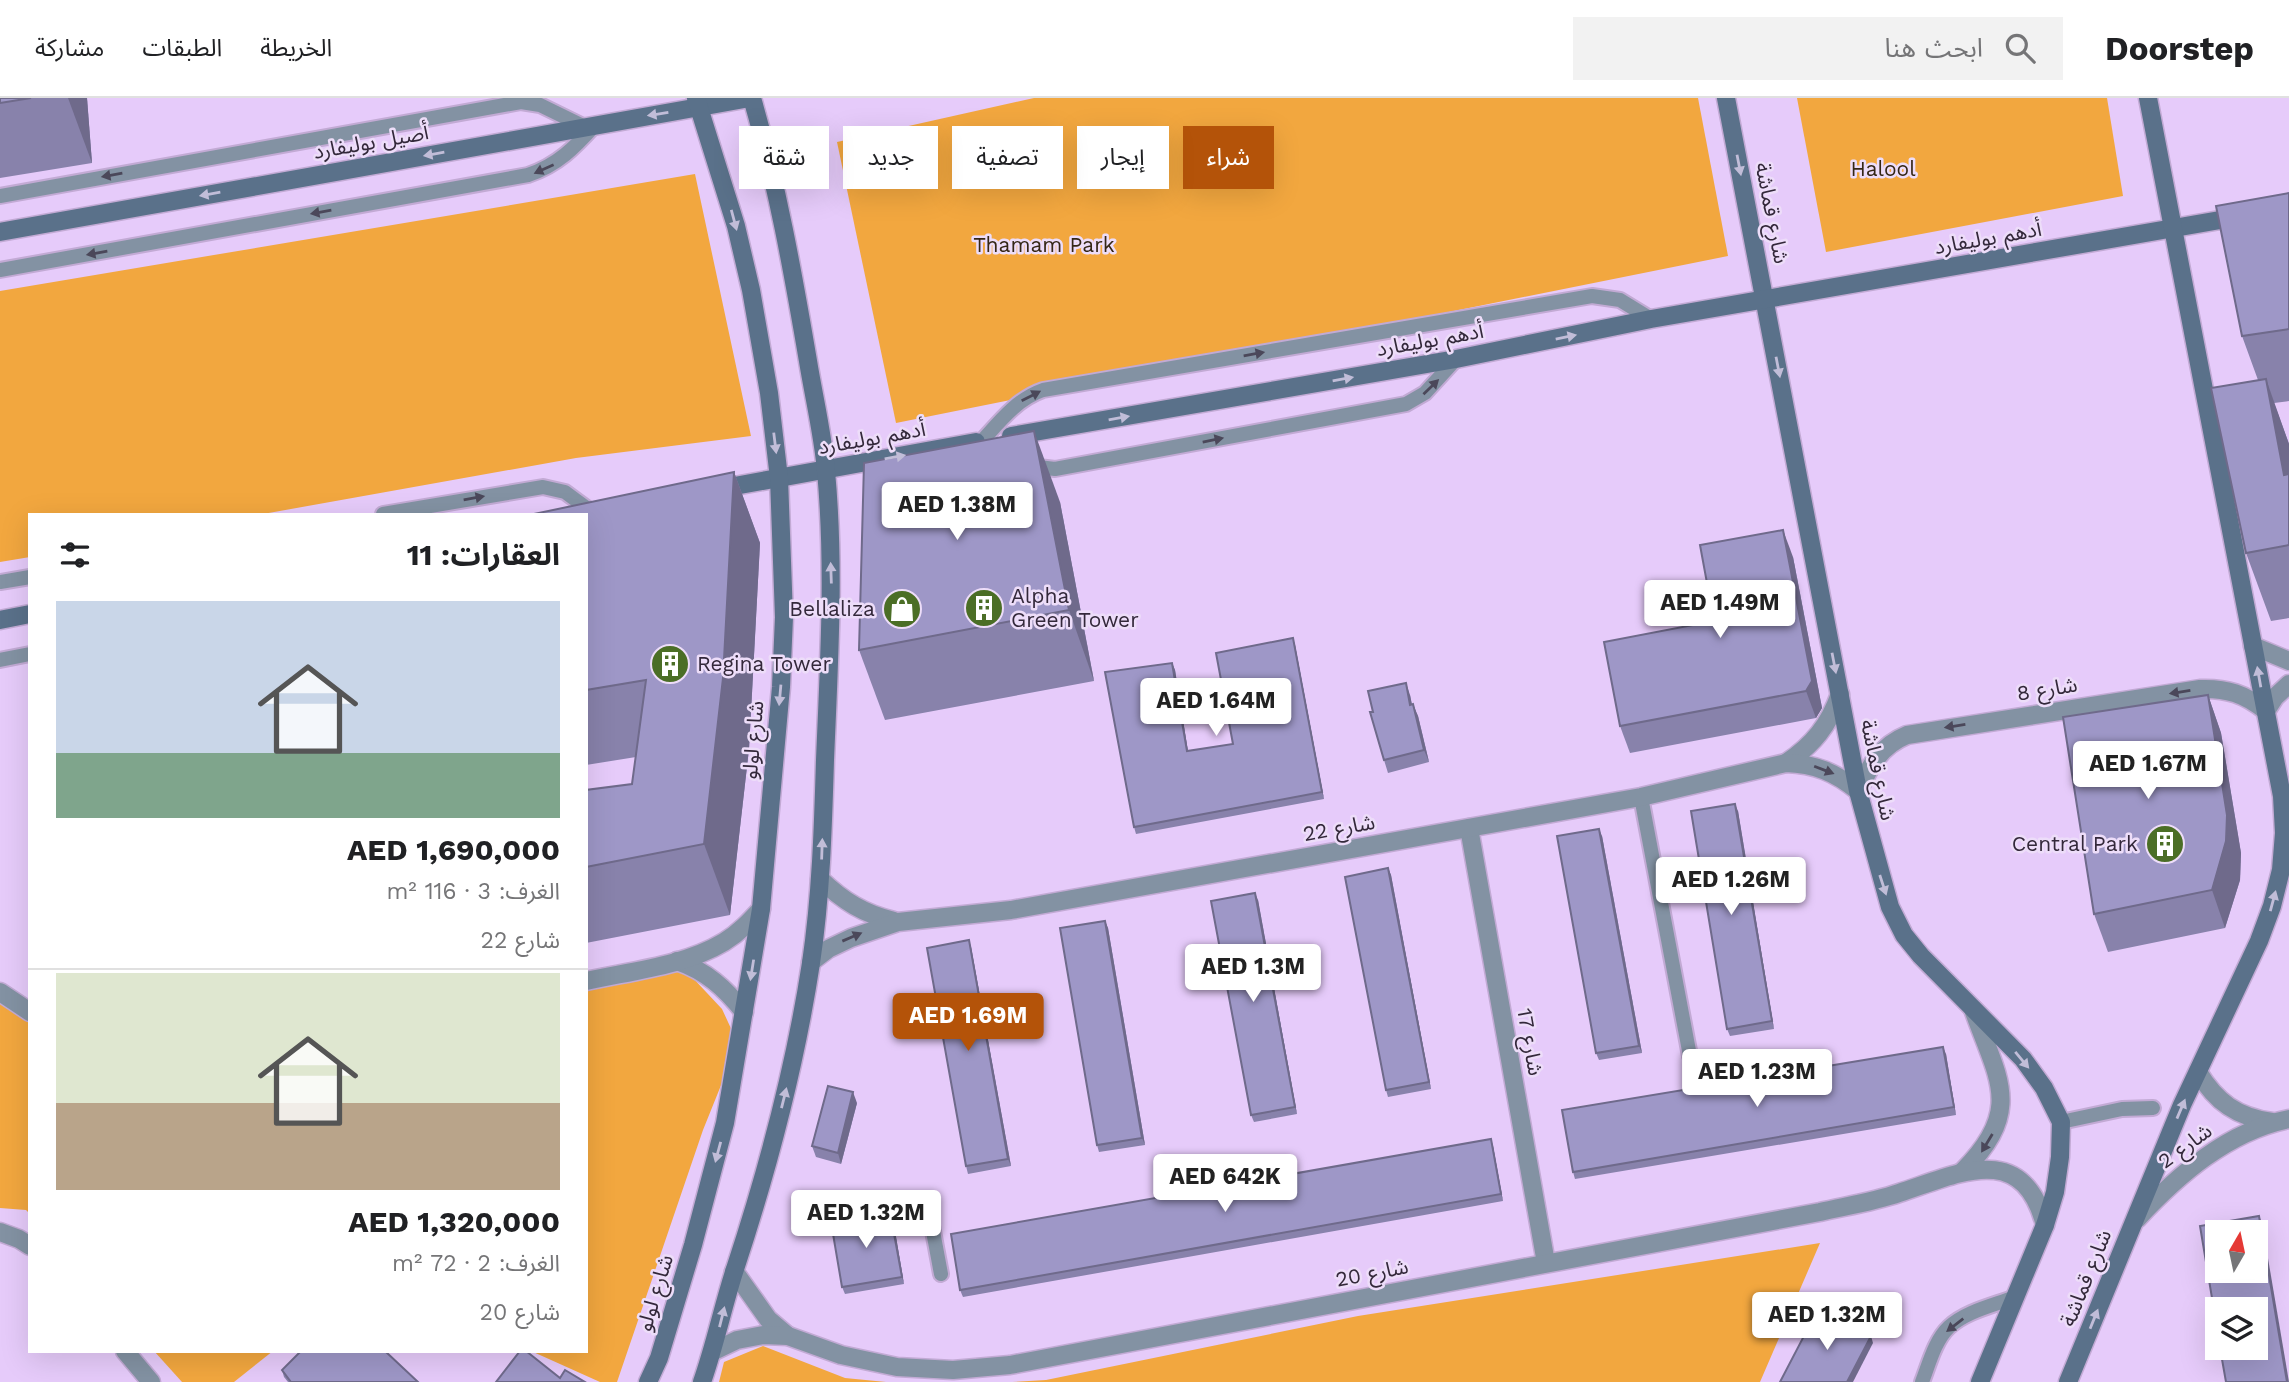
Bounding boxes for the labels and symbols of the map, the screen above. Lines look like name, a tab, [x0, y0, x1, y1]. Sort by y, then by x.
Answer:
one-way arrow	[647, 109, 669, 120]
street label: أصيل بوليفارد	[311, 119, 431, 164]
one-way arrow	[423, 149, 445, 160]
one-way arrow	[1734, 154, 1745, 176]
park label: Halool	[1850, 156, 1916, 181]
street label: شارع قماشة	[1748, 160, 1795, 266]
one-way arrow	[534, 163, 554, 175]
one-way arrow	[101, 170, 123, 181]
one-way arrow	[199, 189, 221, 200]
one-way arrow	[310, 207, 332, 218]
one-way arrow	[729, 209, 740, 231]
street label: أدهم بوليفارد	[1932, 216, 2044, 262]
park label: Thamam Park	[973, 232, 1115, 257]
one-way arrow	[86, 247, 108, 258]
street label: أدهم بوليفارد	[1374, 318, 1486, 364]
one-way arrow	[1555, 331, 1577, 342]
one-way arrow	[1244, 348, 1266, 359]
one-way arrow	[1773, 356, 1784, 378]
one-way arrow	[1332, 373, 1354, 384]
one-way arrow	[1422, 379, 1439, 395]
one-way arrow	[1022, 390, 1042, 402]
one-way arrow	[1108, 412, 1130, 423]
street label: أدهم بوليفارد	[816, 416, 928, 462]
one-way arrow	[770, 432, 781, 454]
one-way arrow	[1202, 434, 1224, 445]
one-way arrow	[884, 451, 906, 462]
pin: AED 1.38M	[877, 482, 1037, 542]
one-way arrow	[463, 492, 485, 503]
one-way arrow	[825, 562, 836, 584]
pin: AED 1.49M	[1640, 580, 1800, 640]
place label: Alpha Green Tower	[1011, 583, 1139, 632]
building icon: Alpha Green Tower	[963, 587, 1005, 629]
shop icon: Bellaliza	[881, 588, 923, 630]
place label: Bellaliza	[789, 596, 875, 621]
building icon: Regina Tower	[649, 643, 691, 685]
place label: Regina Tower	[697, 651, 831, 676]
one-way arrow	[1829, 652, 1840, 674]
one-way arrow	[2253, 666, 2264, 688]
street label: شارع 8	[2015, 671, 2079, 709]
pin: AED 1.64M	[1136, 678, 1296, 738]
one-way arrow	[774, 684, 785, 706]
one-way arrow	[2168, 687, 2190, 698]
street label: شارع لولو	[737, 700, 771, 781]
street label: شارع قماشة	[1853, 717, 1901, 823]
one-way arrow	[1944, 721, 1966, 732]
pin: AED 1.67M	[2068, 742, 2228, 801]
one-way arrow	[1814, 765, 1835, 776]
street label: شارع 22	[1301, 809, 1377, 849]
building icon: Central Park	[2144, 823, 2186, 865]
place label: Central Park	[2012, 831, 2138, 856]
one-way arrow	[816, 838, 827, 860]
pin: AED 1.26M	[1651, 858, 1811, 917]
one-way arrow	[1878, 874, 1889, 895]
one-way arrow	[2268, 890, 2279, 912]
one-way arrow	[842, 932, 863, 943]
pin: AED 1.3M	[1181, 944, 1325, 1004]
one-way arrow	[746, 959, 757, 981]
pin: AED 1.69M	[888, 993, 1048, 1053]
street label: شارع 17	[1509, 1006, 1549, 1078]
pin: AED 1.23M	[1677, 1049, 1837, 1109]
one-way arrow	[2015, 1051, 2030, 1069]
one-way arrow	[779, 1087, 790, 1109]
one-way arrow	[2176, 1098, 2187, 1119]
street label: شارع 2	[2153, 1118, 2218, 1176]
one-way arrow	[1981, 1133, 1993, 1152]
one-way arrow	[712, 1141, 723, 1163]
pin: AED 642K	[1153, 1154, 1297, 1214]
pin: AED 1.32M	[786, 1190, 946, 1250]
north arrow	[2205, 1220, 2268, 1283]
street label: شارع قماشة	[2055, 1226, 2119, 1331]
street label: شارع لولو	[631, 1251, 681, 1335]
street label: شارع 20	[1333, 1253, 1411, 1295]
pin: AED 1.32M	[1747, 1292, 1907, 1352]
one-way arrow	[717, 1306, 728, 1328]
one-way arrow	[2088, 1309, 2100, 1329]
one-way arrow	[1946, 1317, 1964, 1332]

